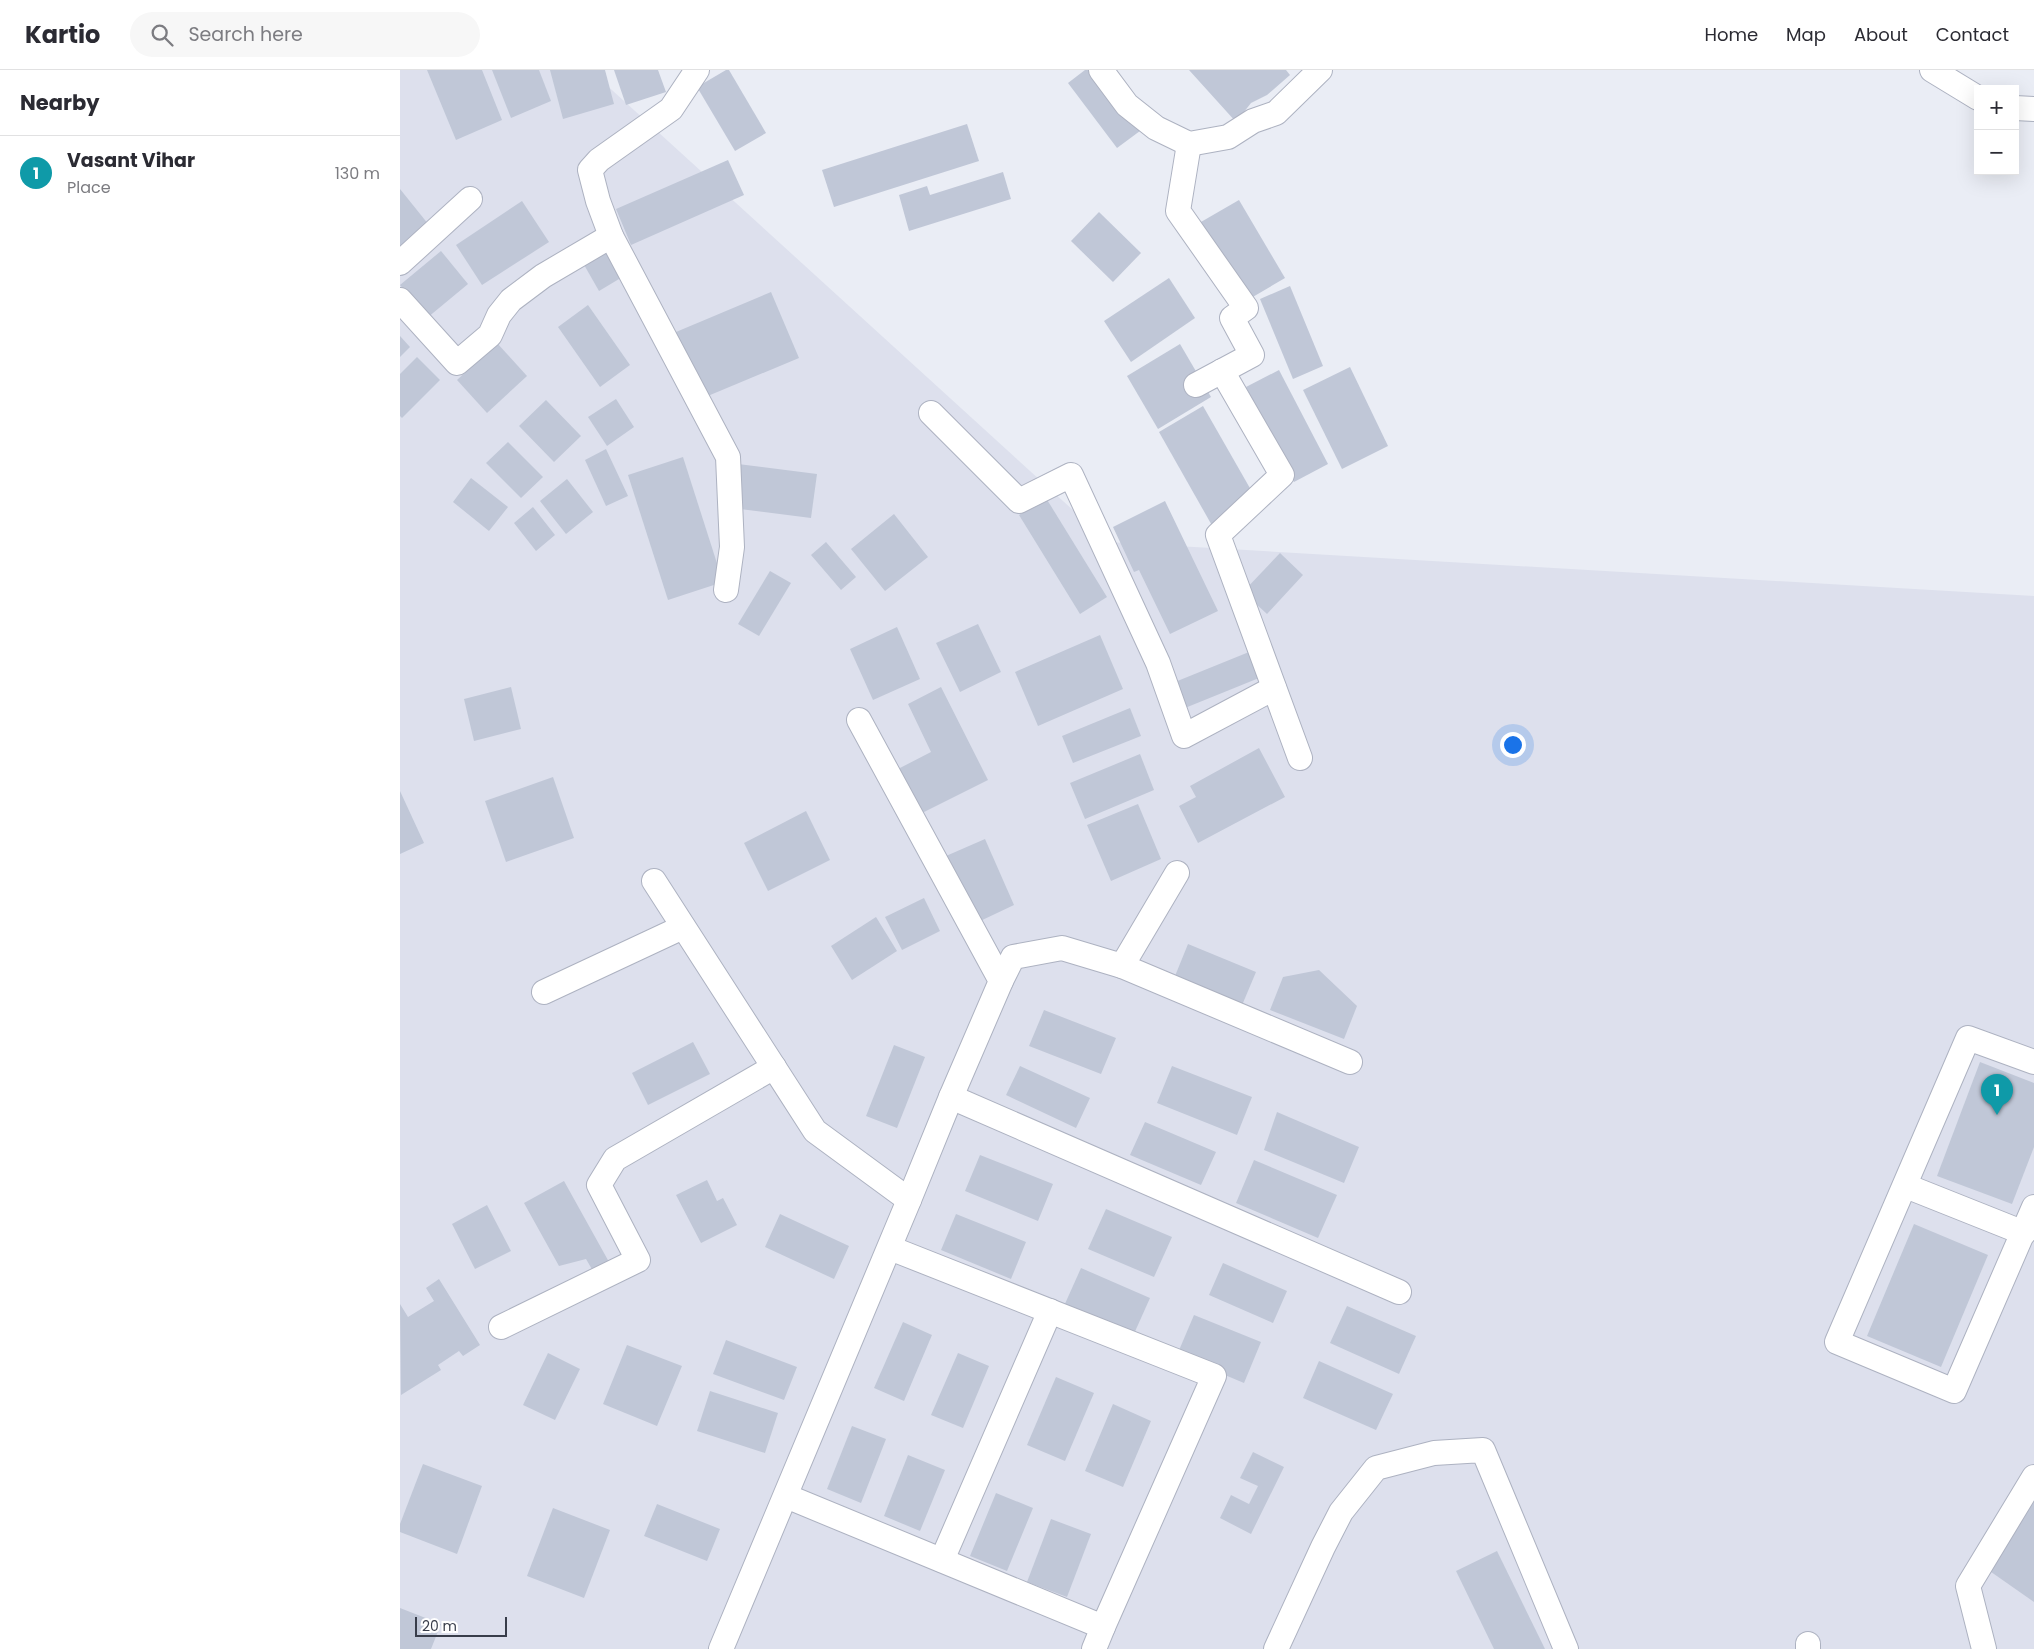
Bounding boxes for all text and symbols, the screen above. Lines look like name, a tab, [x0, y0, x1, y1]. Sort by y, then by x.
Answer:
search box	[130, 12, 480, 57]
text: Kartio	[25, 18, 100, 51]
icon: search	[148, 21, 176, 49]
text: Search here	[188, 21, 303, 48]
text: Home	[1704, 22, 1758, 47]
text: Map	[1786, 22, 1826, 47]
text: About	[1854, 22, 1908, 47]
text: Contact	[1936, 22, 2009, 47]
map controls	[1974, 85, 2019, 175]
button: +	[1974, 85, 2019, 130]
text: Nearby	[20, 88, 100, 117]
button: −	[1974, 130, 2019, 175]
text: Vasant Vihar	[67, 147, 195, 174]
text: 1	[33, 162, 39, 185]
text: 130 m	[335, 162, 380, 185]
text: Place	[67, 176, 111, 199]
your location	[1500, 732, 1526, 758]
pin: 1	[1981, 1074, 2013, 1115]
scale bar	[415, 1614, 508, 1637]
text: 20 m	[422, 1616, 457, 1636]

